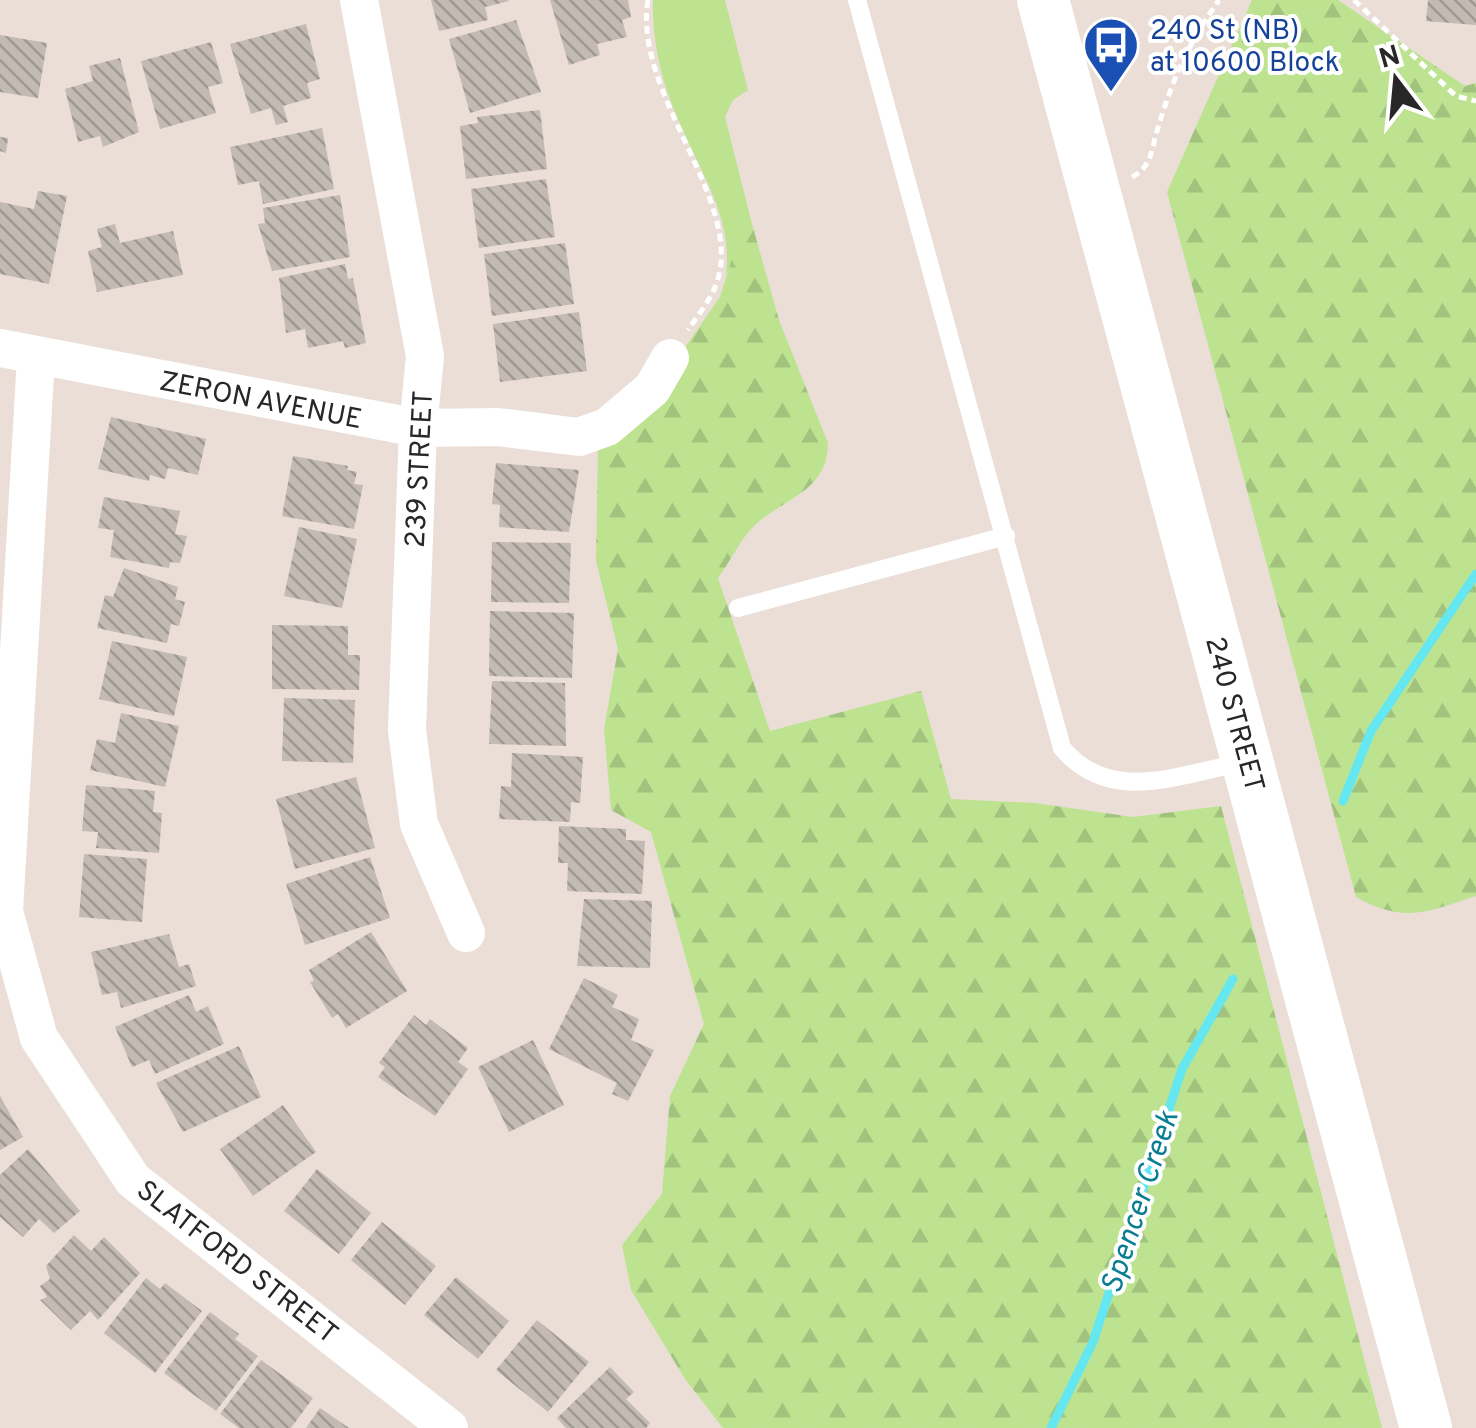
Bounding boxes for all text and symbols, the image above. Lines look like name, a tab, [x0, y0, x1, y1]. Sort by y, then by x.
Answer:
place label: 240 St (NB) at 10600 Block	[1150, 14, 1340, 82]
bus stop icon: 240 St (NB) at 10600 Block	[1081, 15, 1141, 94]
north arrow	[1346, 30, 1446, 130]
text: N	[1375, 39, 1405, 79]
street label: ZERON AVENUE	[156, 365, 365, 439]
street label: 239 STREET	[399, 390, 443, 549]
street label: 240 STREET	[1195, 633, 1271, 796]
water label: Spencer Creek	[1094, 1106, 1189, 1299]
street label: SLATFORD STREET	[128, 1173, 344, 1353]

